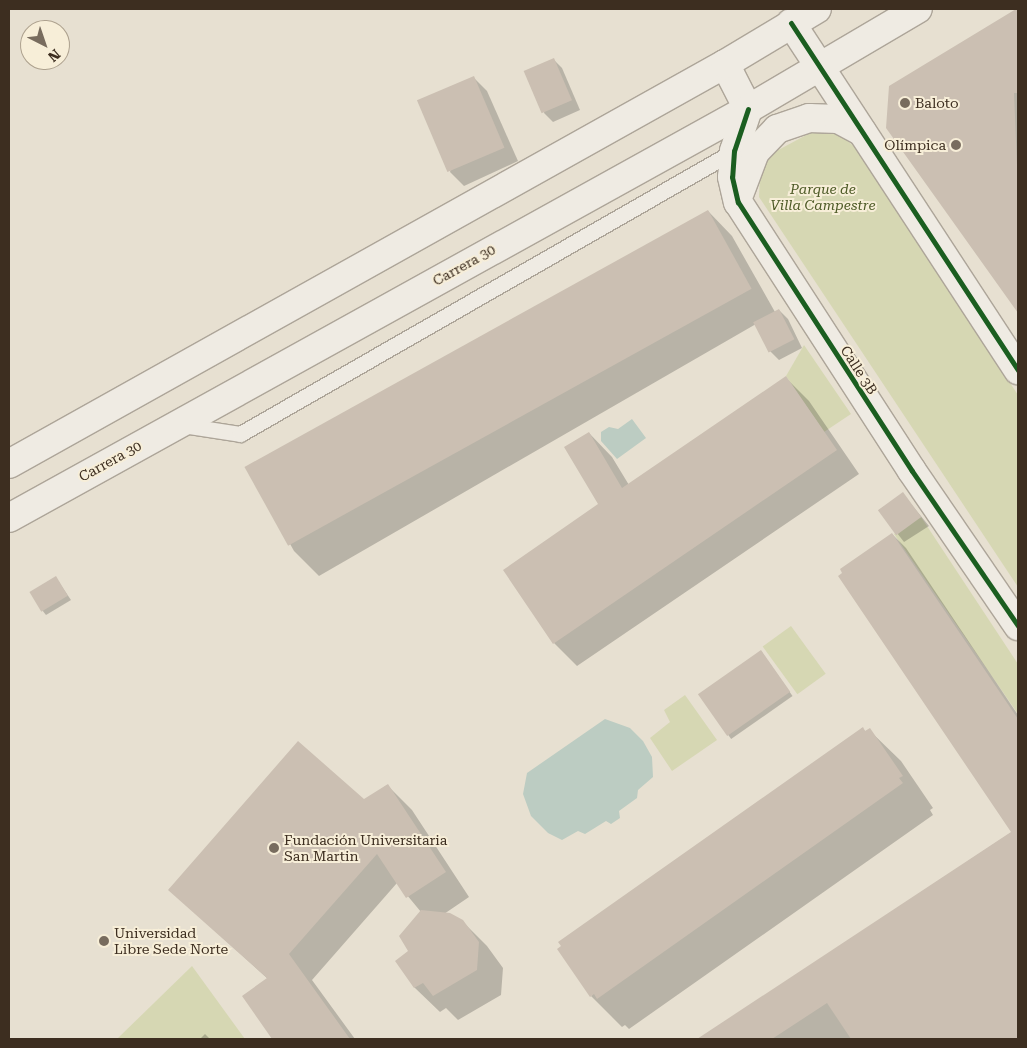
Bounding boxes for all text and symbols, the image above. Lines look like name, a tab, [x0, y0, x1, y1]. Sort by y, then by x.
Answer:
north arrow	[20, 20, 70, 70]
text: N	[45, 46, 64, 65]
place label: Baloto	[915, 95, 958, 111]
marker: Baloto	[899, 97, 911, 109]
place label: Olímpica	[884, 137, 946, 153]
marker: Olímpica	[950, 139, 962, 151]
park label: Parque de Villa Campestre	[771, 181, 875, 213]
street label: Carrera 30	[430, 241, 498, 289]
street label: Calle 3B	[837, 342, 881, 398]
street label: Carrera 30	[76, 437, 144, 485]
place label: Fundación Universitaria San Martin	[284, 832, 447, 864]
marker: Fundación Universitaria San Martin	[268, 842, 280, 854]
place label: Universidad Libre Sede Norte	[114, 925, 228, 958]
marker: Universidad Libre Sede Norte	[98, 935, 110, 947]

